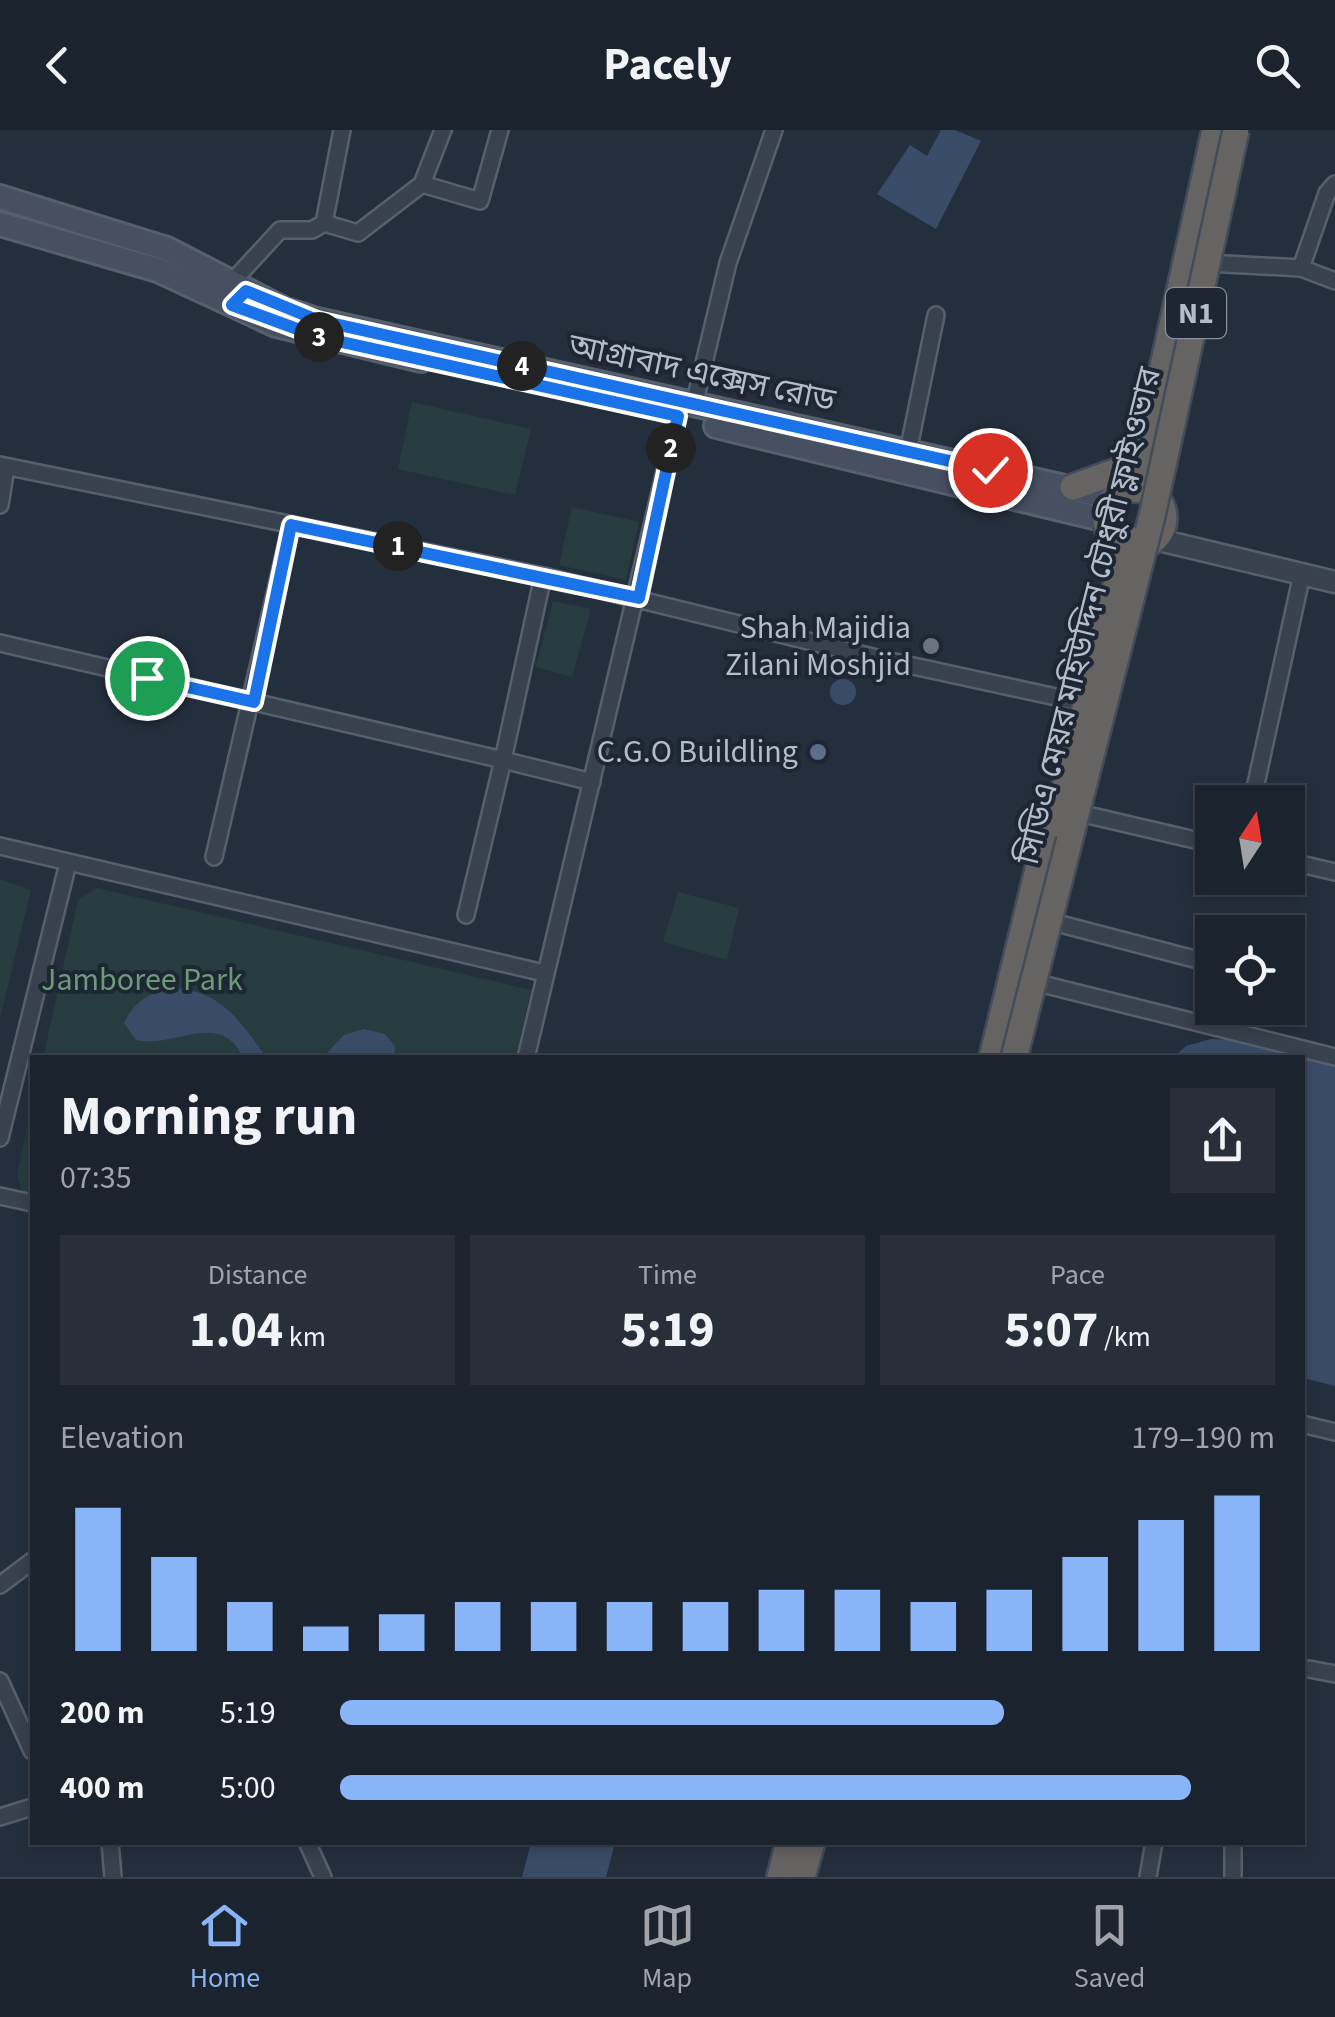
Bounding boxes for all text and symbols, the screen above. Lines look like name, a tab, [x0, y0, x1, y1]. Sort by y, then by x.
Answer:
text: Pacely	[603, 33, 732, 97]
icon: back	[30, 38, 85, 93]
icon: search	[1250, 38, 1305, 93]
road number: N1	[1166, 288, 1226, 338]
pin: 3	[294, 312, 344, 362]
text: 3	[312, 317, 326, 357]
street label: আগ্রাবাদ এক্সেস রোড	[564, 322, 841, 424]
pin: 4	[497, 341, 547, 391]
text: 4	[515, 346, 529, 386]
street label: সিডিএ মেয়র মহিউদ্দিন চৌধুরী ফ্লাইওভার	[1005, 362, 1173, 870]
pin: 2	[646, 423, 696, 473]
text: 2	[664, 428, 678, 468]
pin	[948, 428, 1033, 513]
icon: check	[963, 443, 1018, 498]
pin: 1	[373, 521, 423, 571]
text: 1	[391, 526, 405, 566]
place label: Shah Majidia Zilani Moshjid	[725, 605, 911, 688]
marker: Shah Majidia Zilani Moshjid	[920, 635, 942, 657]
pin	[105, 636, 190, 721]
icon: arrive	[120, 651, 175, 706]
place label: C.G.O Buildling	[597, 729, 798, 775]
marker: C.G.O Buildling	[807, 741, 829, 763]
north arrow	[1195, 785, 1305, 895]
map controls	[1195, 785, 1305, 1025]
button: locate	[1195, 915, 1305, 1025]
park label: Jamboree Park	[41, 957, 243, 1003]
text: Morning run	[60, 1078, 357, 1156]
button: share	[1170, 1088, 1275, 1193]
text: 07:35	[60, 1155, 132, 1201]
text: Distance	[208, 1255, 307, 1295]
text: Time	[638, 1255, 697, 1295]
text: Pace	[1050, 1255, 1105, 1295]
text: 1.04	[189, 1295, 283, 1366]
text: 5:19	[620, 1295, 715, 1366]
text: 5:07	[1004, 1295, 1098, 1366]
text: km	[283, 1317, 326, 1357]
text: /km	[1098, 1317, 1151, 1357]
text: Elevation	[60, 1415, 185, 1461]
text: 179–190 m	[1131, 1415, 1275, 1461]
text: 200 m	[60, 1690, 145, 1736]
text: 5:19	[220, 1690, 276, 1736]
text: 400 m	[60, 1765, 145, 1811]
text: 5:00	[220, 1765, 276, 1811]
tab: Home	[190, 1898, 260, 1998]
tab: Map	[640, 1898, 695, 1998]
tab: Saved	[1074, 1898, 1145, 1998]

